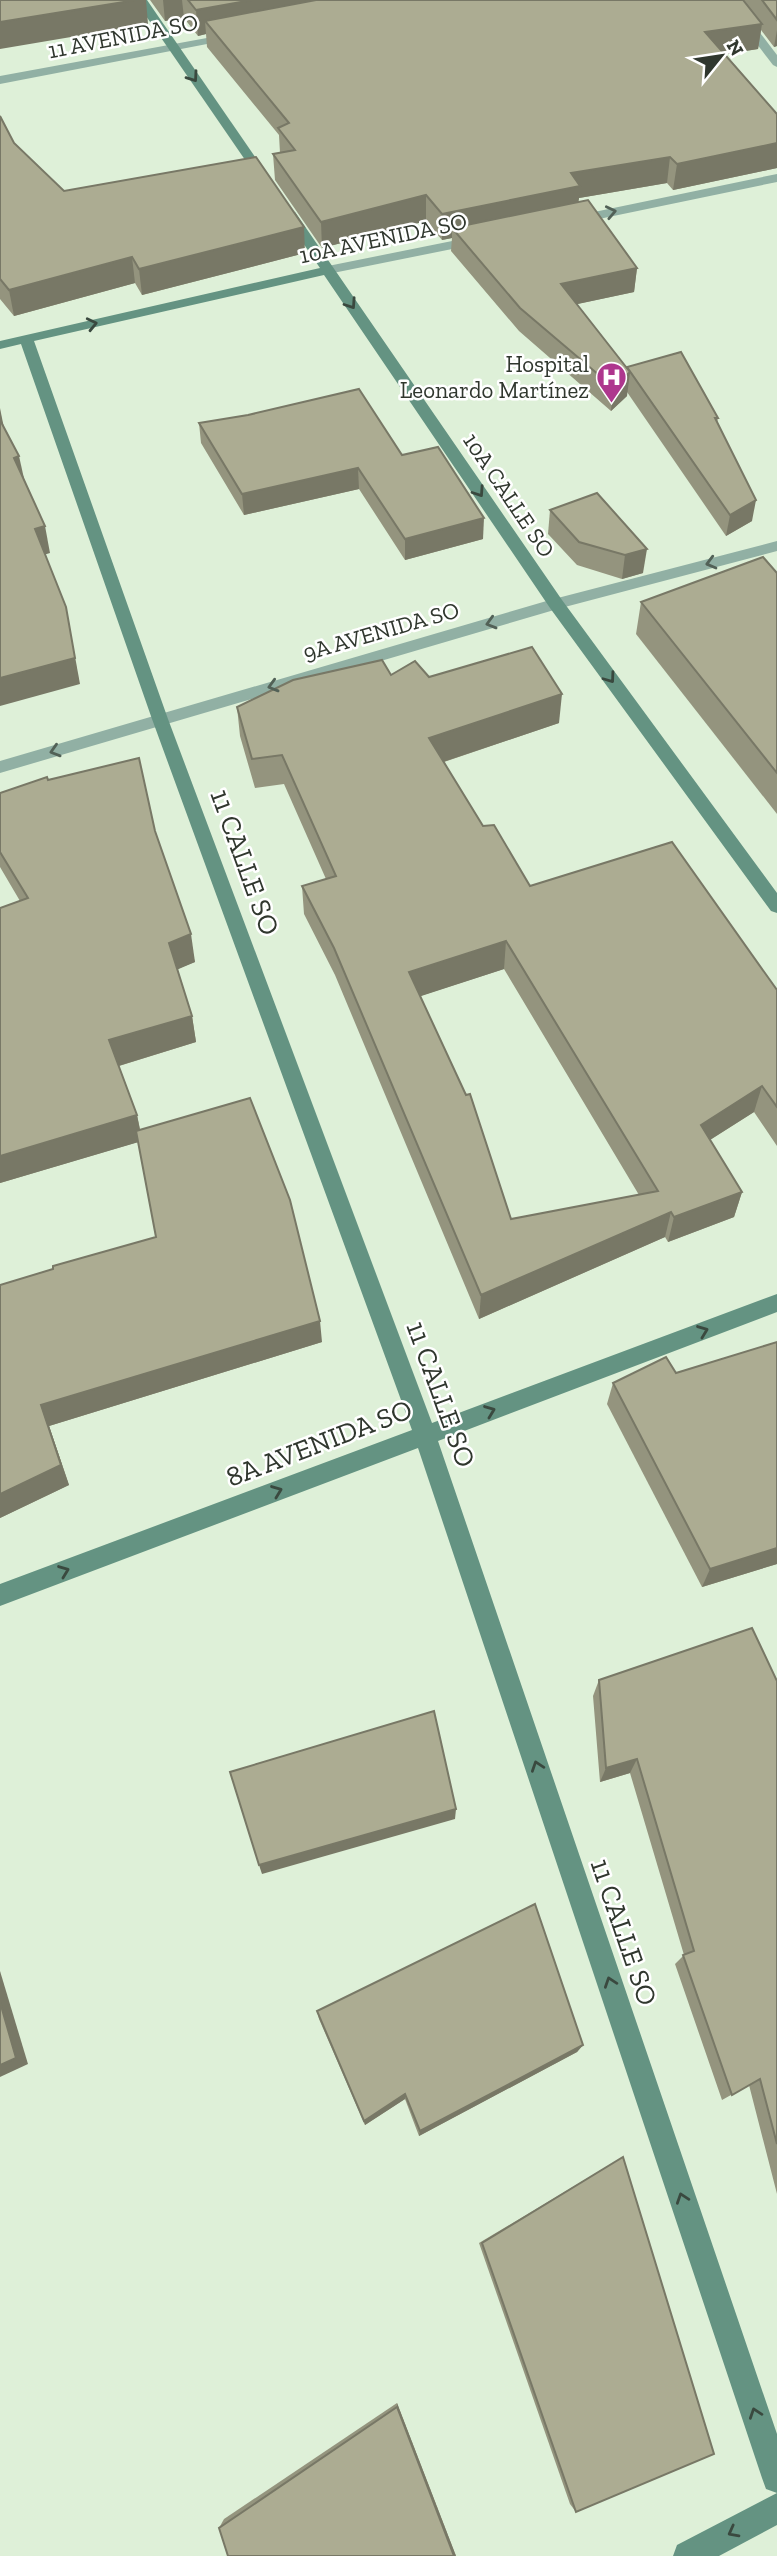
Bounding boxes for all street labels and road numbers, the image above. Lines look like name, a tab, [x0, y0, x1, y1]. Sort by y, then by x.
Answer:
street label: 11 AVENIDA SO	[46, 8, 200, 64]
street label: 10A AVENIDA SO	[297, 207, 469, 269]
street label: 10A CALLE SO	[457, 428, 561, 562]
street label: 9A AVENIDA SO	[300, 595, 462, 667]
street label: 11 CALLE SO	[203, 785, 287, 939]
street label: 11 CALLE SO	[399, 1317, 483, 1471]
street label: 8A AVENIDA SO	[222, 1392, 416, 1494]
street label: 11 CALLE SO	[584, 1854, 664, 2010]

